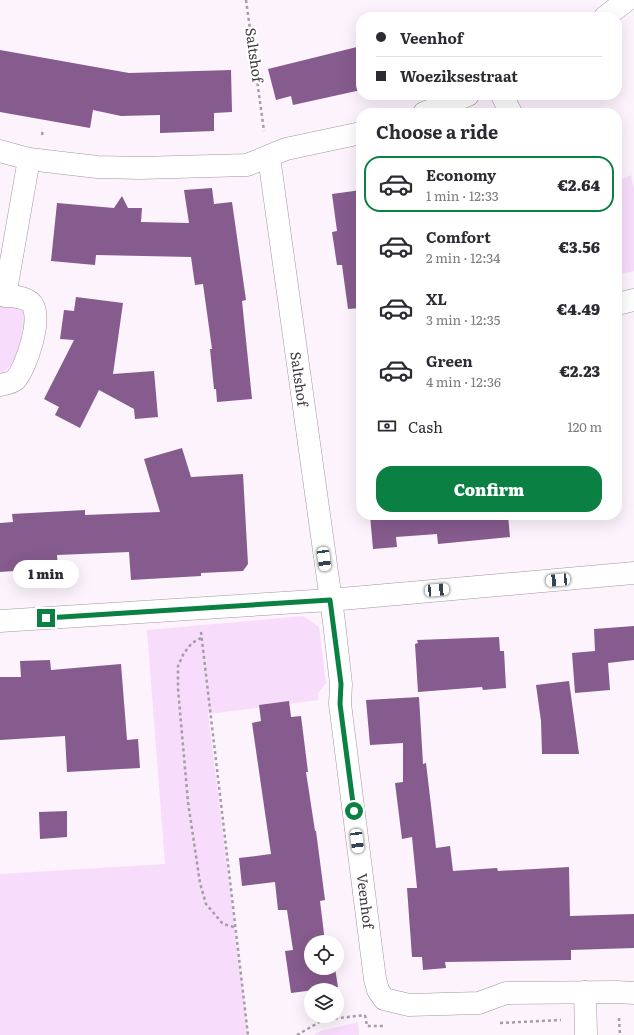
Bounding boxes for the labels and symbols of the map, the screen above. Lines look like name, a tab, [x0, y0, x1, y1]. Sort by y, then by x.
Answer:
street label: Saltshof	[241, 26, 269, 85]
street label: Saltshof	[286, 350, 314, 409]
car	[316, 546, 332, 572]
callout: 1 min	[13, 560, 79, 588]
car	[546, 573, 570, 587]
car	[425, 583, 449, 597]
route end	[37, 609, 55, 627]
route start	[345, 802, 363, 820]
car	[350, 828, 364, 854]
street label: Veenhof	[353, 872, 379, 931]

